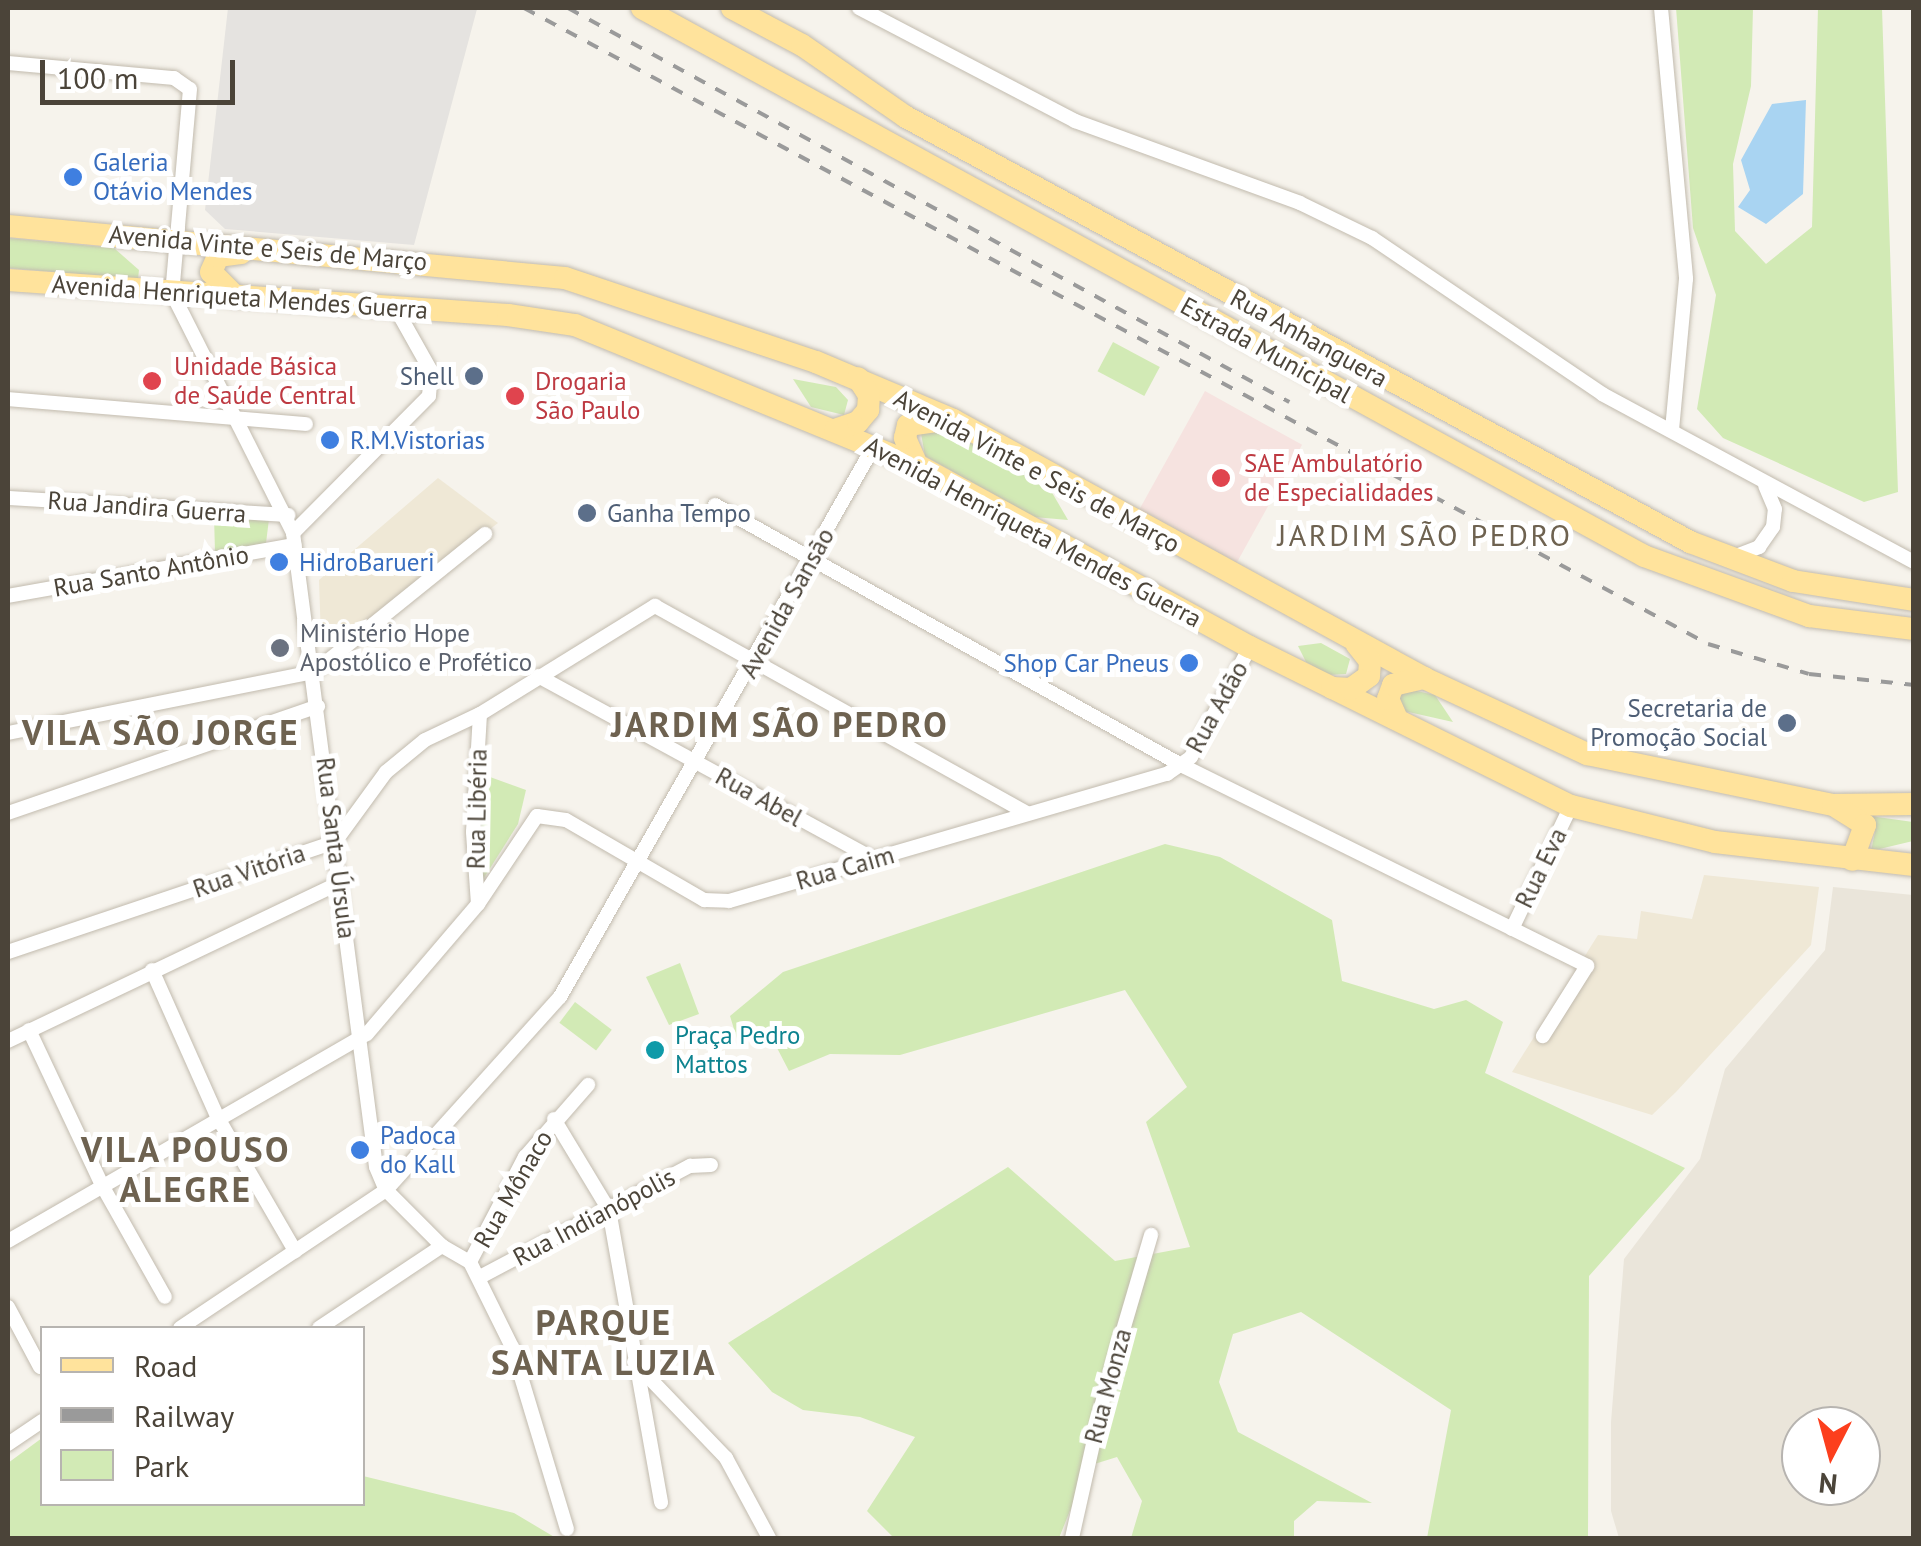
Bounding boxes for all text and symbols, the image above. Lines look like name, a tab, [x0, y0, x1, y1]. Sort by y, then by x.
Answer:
scale bar	[45, 40, 240, 102]
text: 100 m	[57, 58, 138, 97]
place label: Galeria Otávio Mendes	[93, 148, 253, 207]
marker: Galeria Otávio Mendes	[62, 166, 84, 188]
street label: Avenida Vinte e Seis de Março	[107, 219, 429, 277]
street label: Avenida Henriqueta Mendes Guerra	[51, 269, 429, 325]
street label: Rua Anhanguera	[1225, 282, 1393, 394]
street label: Estrada Municipal	[1175, 291, 1357, 409]
place label: Unidade Básica de Saúde Central	[174, 352, 355, 411]
place label: Shell	[400, 361, 454, 391]
marker: Shell	[463, 365, 485, 387]
place label: Drogaria São Paulo	[535, 367, 640, 426]
marker: Unidade Básica de Saúde Central	[139, 368, 165, 394]
street label: Avenida Vinte e Seis de Março	[889, 383, 1185, 559]
marker: Drogaria São Paulo	[504, 385, 526, 407]
place label: R.M.Vistorias	[350, 425, 485, 455]
marker: R.M.Vistorias	[319, 429, 341, 451]
street label: Avenida Henriqueta Mendes Guerra	[860, 430, 1206, 634]
place label: SAE Ambulatório de Especialidades	[1244, 449, 1434, 508]
marker: SAE Ambulatório de Especialidades	[1208, 465, 1234, 491]
street label: Rua Jandira Guerra	[47, 485, 247, 529]
place label: Ganha Tempo	[607, 498, 752, 528]
marker: Ganha Tempo	[576, 502, 598, 524]
district label: JARDIM SÃO PEDRO	[1278, 517, 1572, 553]
street label: Avenida Sansão	[733, 523, 841, 683]
street label: Rua Santo Antônio	[51, 539, 251, 603]
place label: HidroBarueri	[299, 547, 435, 577]
marker: HidroBarueri	[268, 551, 290, 573]
place label: Ministério Hope Apostólico e Profético	[300, 619, 532, 678]
marker: Ministério Hope Apostólico e Profético	[269, 637, 291, 659]
place label: Shop Car Pneus	[1004, 648, 1169, 678]
marker: Shop Car Pneus	[1178, 652, 1200, 674]
street label: Rua Adão	[1179, 656, 1255, 758]
place label: Secretaria de Promoção Social	[1590, 694, 1767, 753]
district label: JARDIM SÃO PEDRO	[611, 703, 949, 745]
district label: VILA SÃO JORGE	[21, 711, 301, 753]
marker: Secretaria de Promoção Social	[1776, 712, 1798, 734]
street label: Rua Libéria	[461, 748, 493, 870]
street label: Rua Santa Úrsula	[310, 756, 362, 940]
street label: Rua Abel	[710, 761, 808, 833]
street label: Rua Eva	[1509, 823, 1573, 913]
street label: Rua Vitória	[189, 838, 309, 904]
street label: Rua Caim	[793, 840, 897, 896]
place label: Praça Pedro Mattos	[675, 1021, 800, 1080]
marker: Praça Pedro Mattos	[644, 1039, 666, 1061]
place label: Padoca do Kall	[380, 1121, 456, 1180]
street label: Rua Mônaco	[467, 1125, 559, 1253]
district label: VILA POUSO ALEGRE	[80, 1128, 292, 1210]
marker: Padoca do Kall	[349, 1139, 371, 1161]
street label: Rua Indianópolis	[508, 1162, 680, 1272]
district label: PARQUE SANTA LUZIA	[490, 1301, 718, 1383]
street label: Rua Monza	[1078, 1325, 1138, 1447]
legend	[40, 1326, 365, 1506]
text: Road	[134, 1346, 198, 1385]
text: Railway	[134, 1396, 234, 1435]
north arrow	[1781, 1406, 1881, 1506]
text: Park	[134, 1446, 189, 1485]
text: N	[1817, 1465, 1839, 1504]

